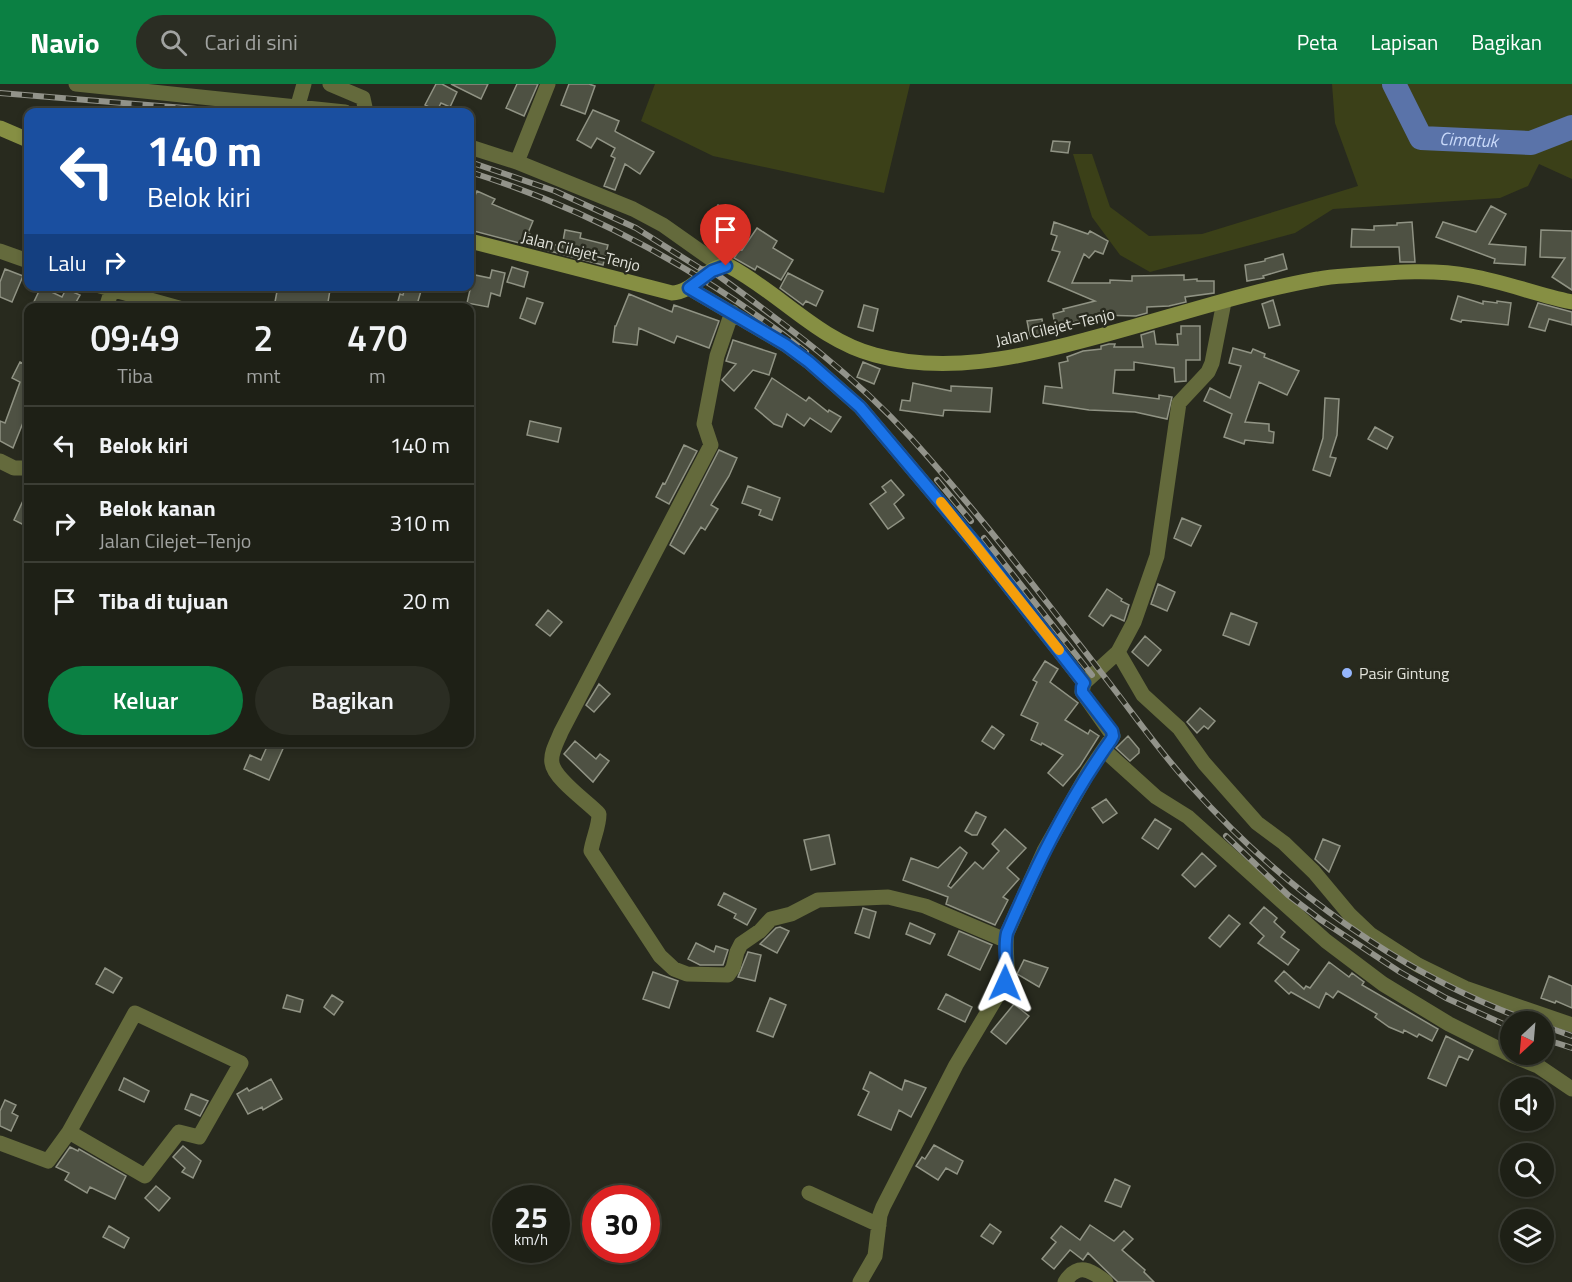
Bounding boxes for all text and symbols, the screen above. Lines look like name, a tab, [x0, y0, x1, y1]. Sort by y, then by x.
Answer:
search box	[136, 15, 556, 69]
text: Navio	[30, 21, 100, 64]
text: Cari di sini	[205, 25, 298, 59]
icon: search	[157, 26, 190, 59]
text: Peta	[1297, 26, 1338, 58]
text: Lapisan	[1371, 26, 1438, 58]
text: Bagikan	[1471, 26, 1542, 58]
text: 140 m	[147, 118, 262, 182]
water label: Cimatuk	[1439, 125, 1500, 155]
icon: left	[48, 132, 126, 210]
text: Belok kiri	[147, 176, 251, 217]
pin	[700, 204, 751, 266]
icon: arrive	[709, 213, 742, 246]
street label: Jalan Cilejet–Tenjo	[519, 225, 643, 277]
text: Lalu	[48, 246, 86, 280]
icon: right	[98, 246, 131, 279]
street label: Jalan Cilejet–Tenjo	[993, 302, 1117, 352]
text: 09:49	[90, 310, 180, 365]
text: 2	[253, 310, 273, 365]
text: 470	[347, 310, 408, 365]
text: Tiba	[117, 360, 153, 391]
text: mnt	[246, 360, 281, 391]
text: m	[369, 360, 386, 391]
text: Belok kiri	[99, 428, 188, 462]
text: 140 m	[390, 428, 450, 462]
icon: left	[48, 429, 81, 462]
text: Belok kanan	[99, 491, 216, 525]
text: 310 m	[390, 506, 450, 540]
icon: right	[48, 507, 81, 540]
text: Jalan Cilejet–Tenjo	[99, 525, 251, 556]
text: Tiba di tujuan	[99, 584, 228, 618]
text: 20 m	[402, 584, 450, 618]
icon: arrive	[48, 585, 81, 618]
place label: Pasir Gintung	[1359, 661, 1449, 685]
button: Keluar	[48, 666, 243, 735]
button: Bagikan	[255, 666, 450, 735]
marker: Pasir Gintung	[1340, 666, 1354, 680]
position arrow	[973, 951, 1037, 1015]
north arrow	[1500, 1011, 1554, 1065]
map controls	[1500, 1011, 1554, 1263]
button: sound	[1500, 1077, 1554, 1131]
button: search	[1500, 1143, 1554, 1197]
speed limit sign: 30	[582, 1185, 660, 1263]
text: 25	[514, 1194, 548, 1240]
button: layers	[1500, 1209, 1554, 1263]
text: km/h	[514, 1228, 548, 1251]

